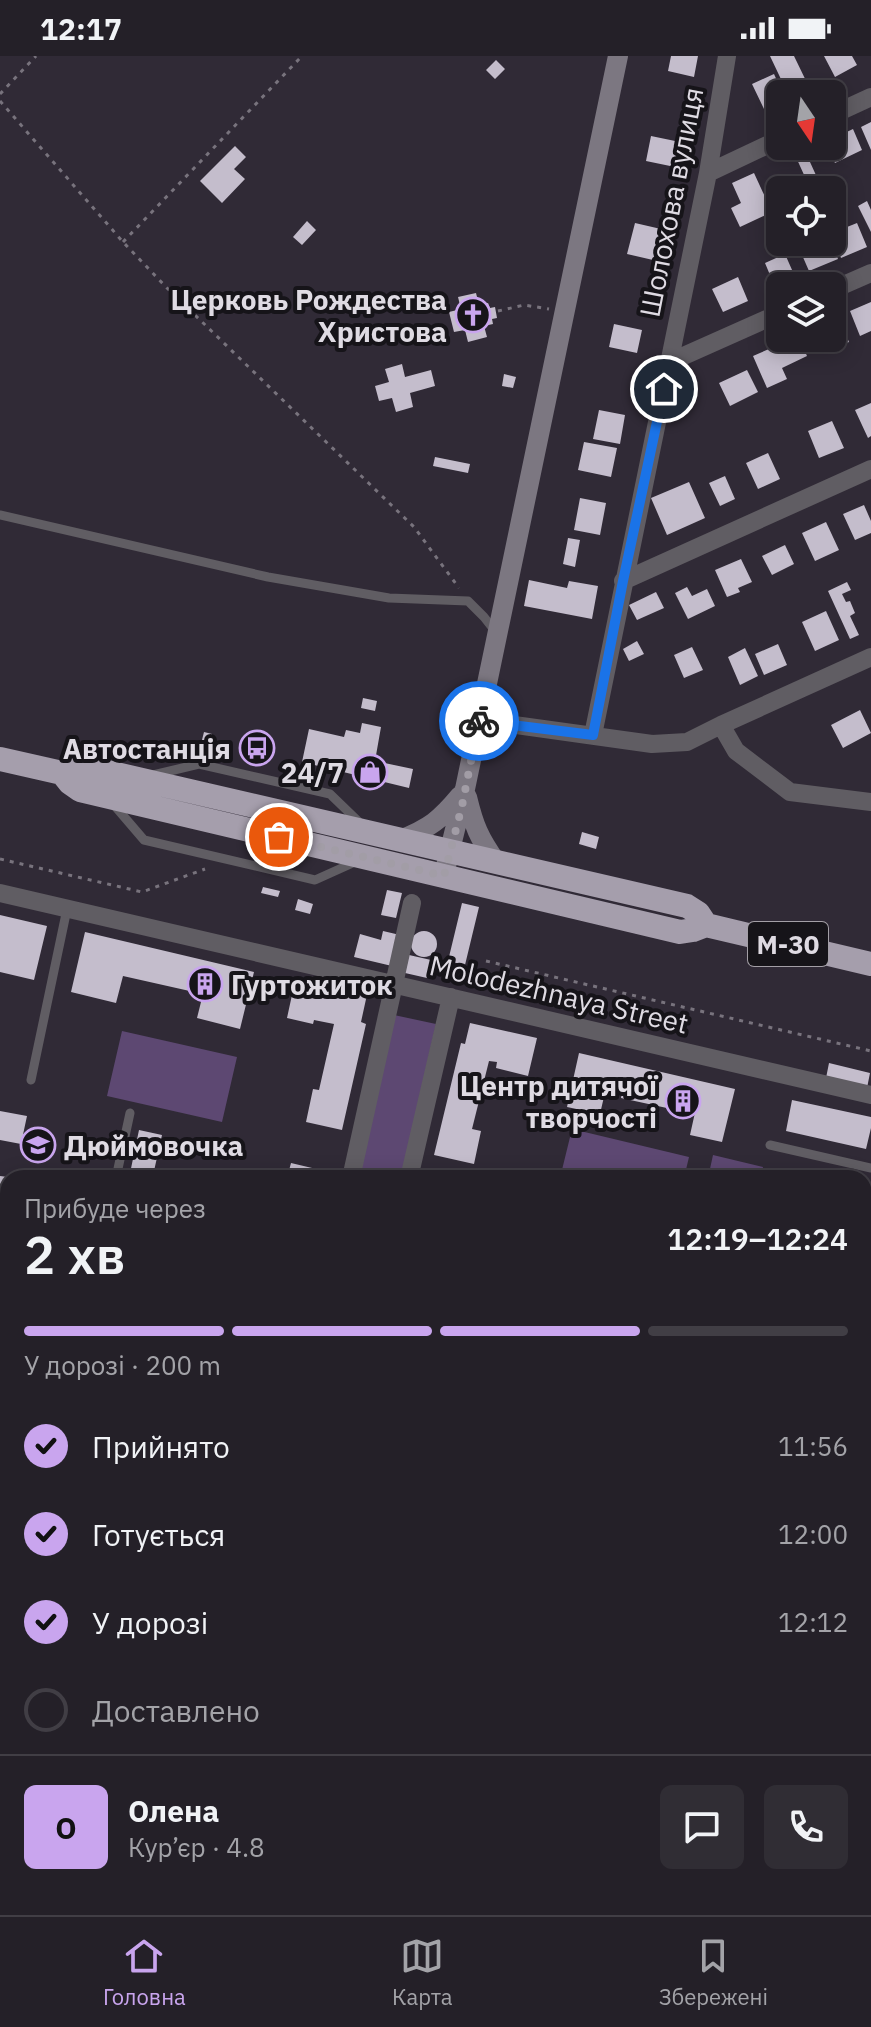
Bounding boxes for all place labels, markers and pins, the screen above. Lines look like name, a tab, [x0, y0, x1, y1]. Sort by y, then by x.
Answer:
place label: Церковь Рождества Христова	[170, 281, 447, 350]
church icon: Церковь Рождества Христова	[454, 296, 492, 334]
pin	[630, 355, 698, 423]
bus stop icon: Автостанція	[238, 729, 276, 767]
place label: Автостанція	[63, 730, 231, 767]
shop icon: 24/7	[351, 753, 389, 791]
place label: 24/7	[281, 754, 344, 791]
pin	[245, 803, 313, 871]
building icon: Гуртожиток	[186, 965, 224, 1003]
place label: Гуртожиток	[231, 966, 393, 1003]
place label: Центр дитячої творчості	[460, 1067, 659, 1136]
building icon: Центр дитячої творчості	[664, 1082, 702, 1120]
school or university icon: Дюймовочка	[19, 1126, 57, 1164]
place label: Дюймовочка	[64, 1127, 243, 1164]

